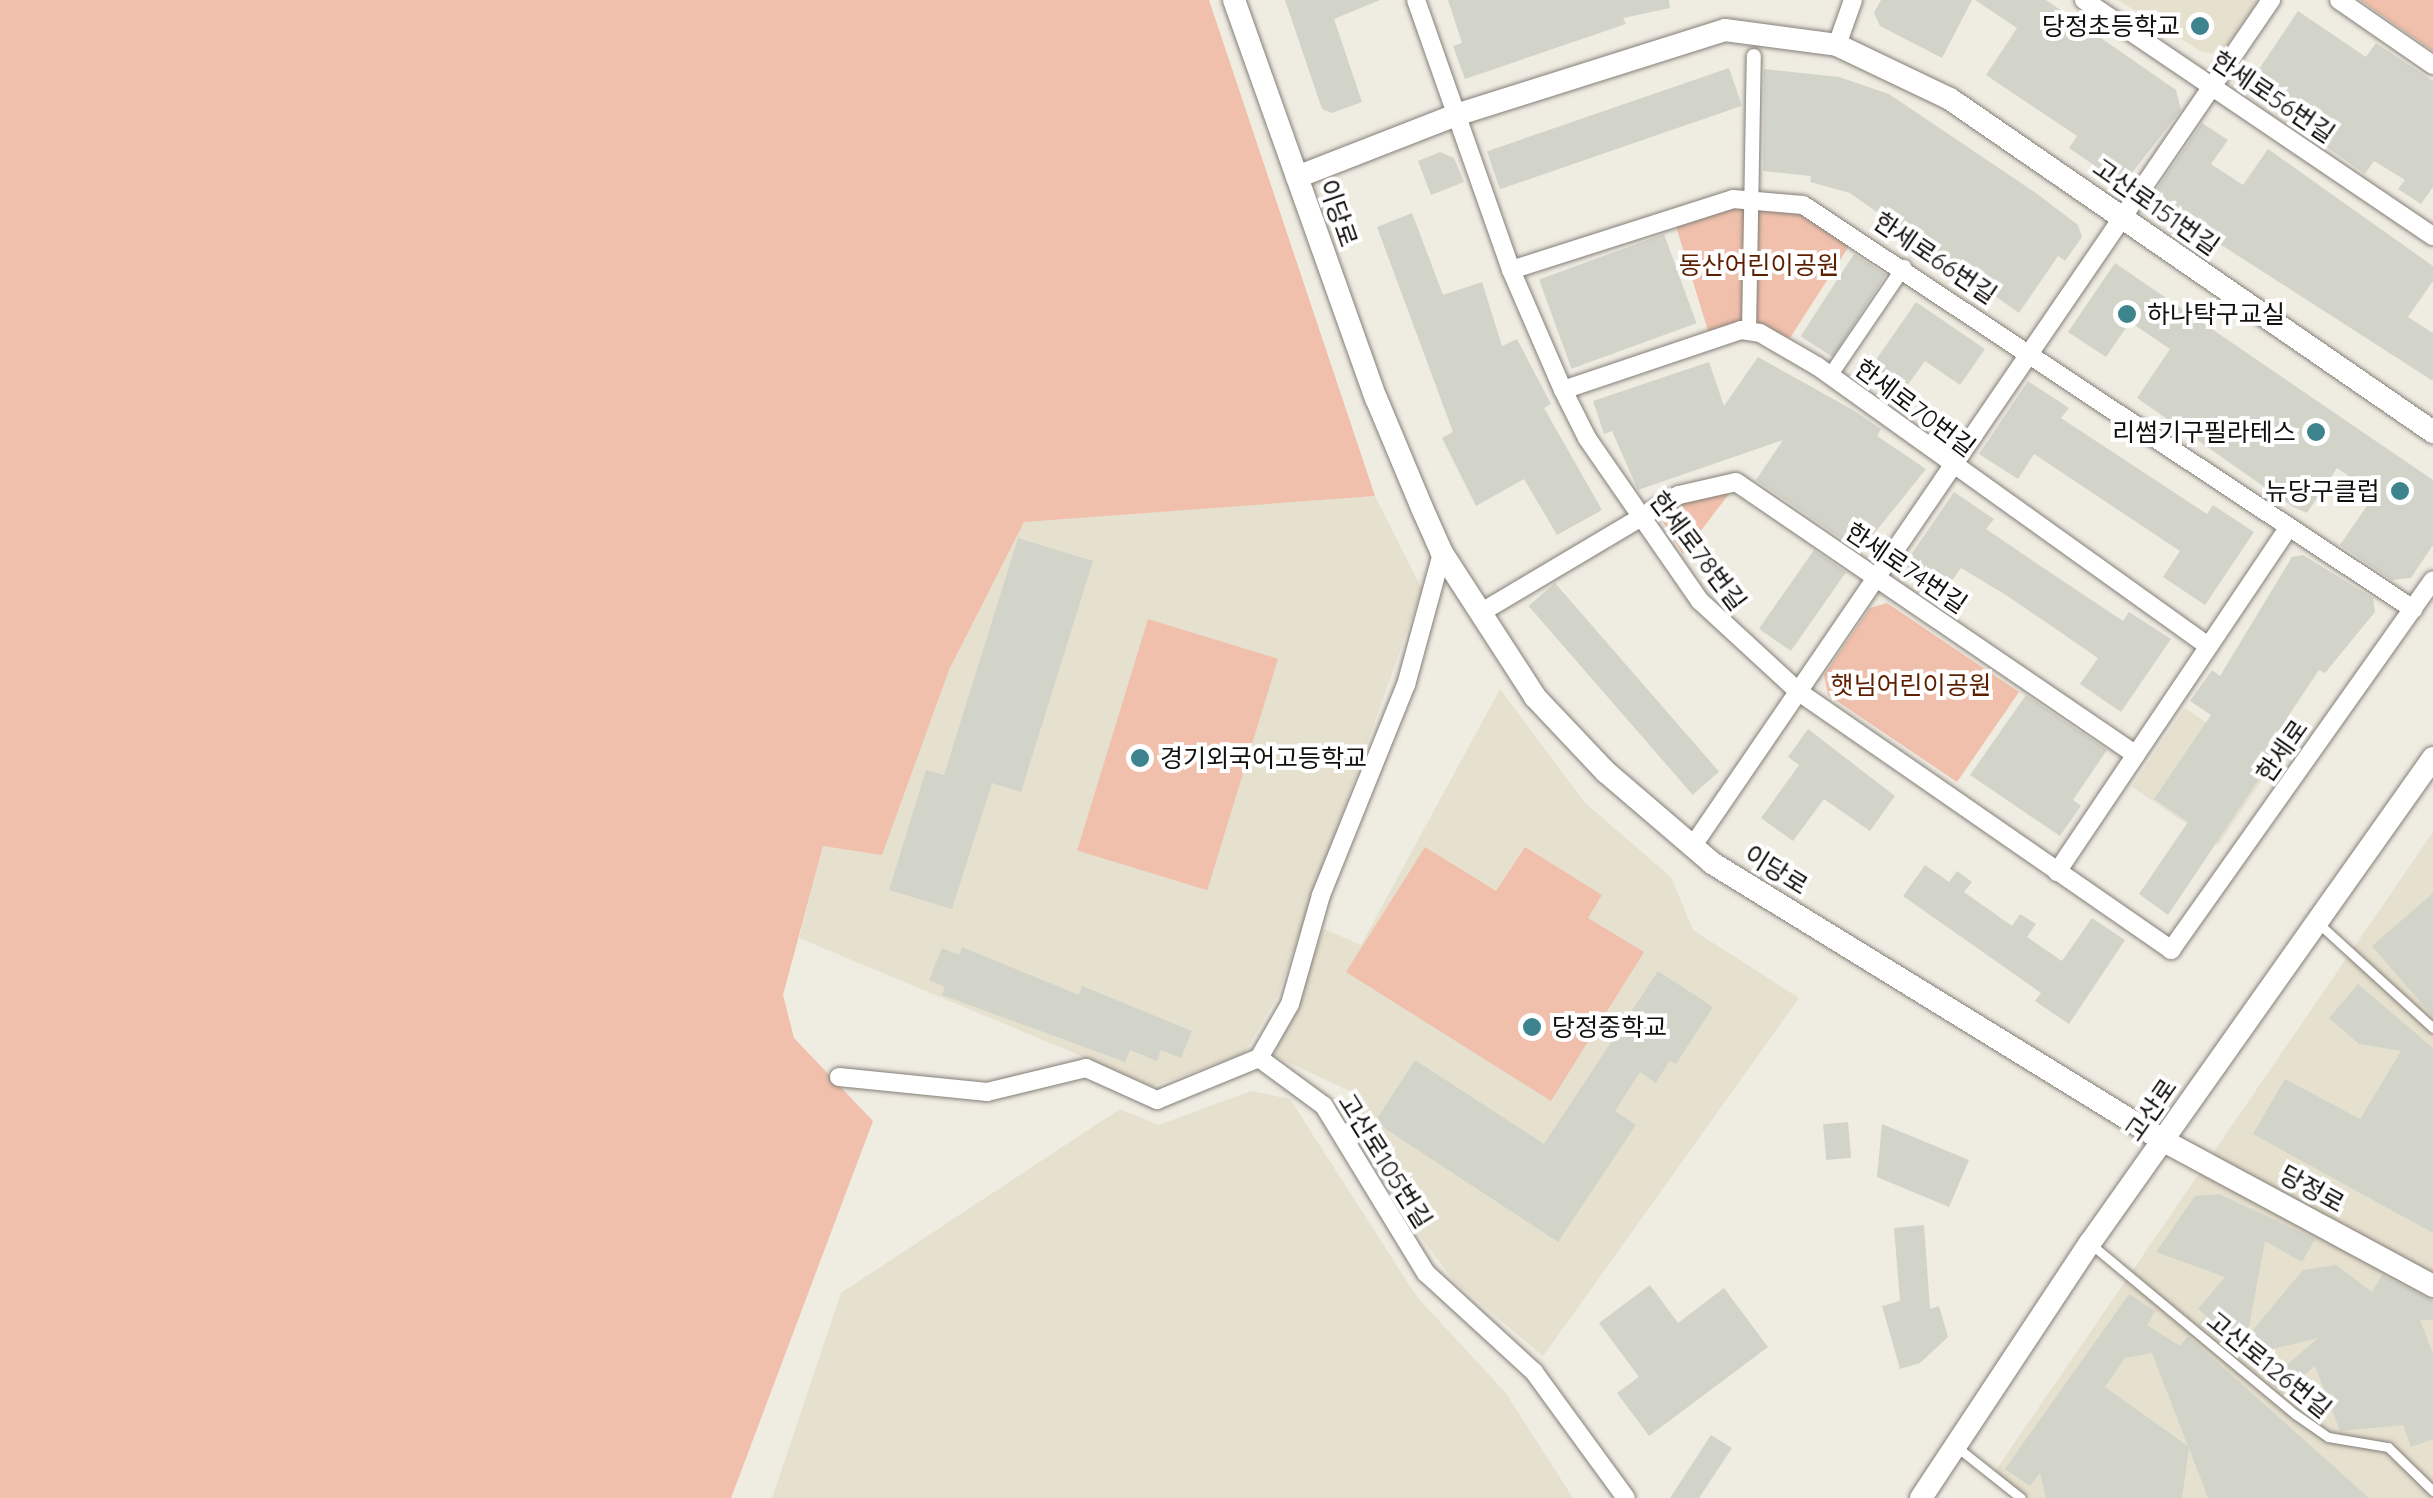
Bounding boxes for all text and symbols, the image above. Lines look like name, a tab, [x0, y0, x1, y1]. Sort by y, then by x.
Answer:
place label: 당정초등학교	[2042, 11, 2180, 41]
marker: 당정초등학교	[2189, 15, 2211, 37]
street label: 한세로56번길	[2206, 45, 2340, 149]
street label: 고산로151번길	[2087, 153, 2225, 261]
street label: 이당로	[1313, 175, 1363, 251]
street label: 한세로66번길	[1868, 206, 2002, 310]
park label: 동산어린이공원	[1679, 250, 1839, 280]
place label: 하나탁구교실	[2147, 299, 2285, 329]
marker: 하나탁구교실	[2116, 303, 2138, 325]
street label: 한세로70번길	[1849, 353, 1981, 463]
place label: 리썸기구필라테스	[2112, 417, 2296, 447]
marker: 리썸기구필라테스	[2305, 421, 2327, 443]
place label: 뉴당구클럽	[2265, 476, 2380, 506]
marker: 뉴당구클럽	[2389, 480, 2411, 502]
street label: 한세로78번길	[1643, 486, 1753, 616]
street label: 한세로74번길	[1840, 516, 1972, 620]
park label: 햇님어린이공원	[1831, 670, 1991, 700]
street label: 한세로	[2250, 714, 2314, 788]
place label: 경기외국어고등학교	[1160, 743, 1367, 773]
marker: 경기외국어고등학교	[1129, 747, 1151, 769]
street label: 이당로	[1739, 839, 1813, 901]
place label: 당정중학교	[1552, 1012, 1667, 1042]
marker: 당정중학교	[1521, 1016, 1543, 1038]
street label: 고산로	[2119, 1073, 2183, 1147]
street label: 고산로105번길	[1332, 1088, 1438, 1234]
street label: 당정로	[2275, 1159, 2349, 1219]
street label: 고산로126번길	[2201, 1306, 2337, 1424]

